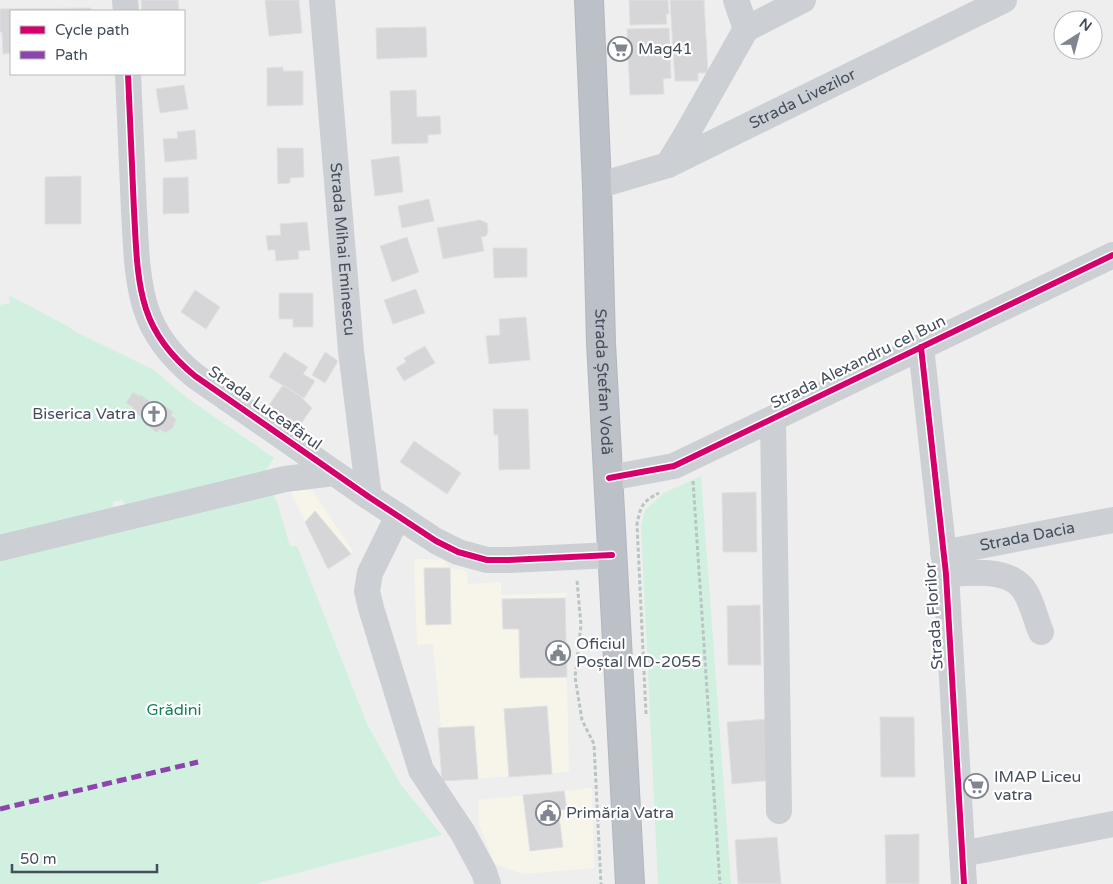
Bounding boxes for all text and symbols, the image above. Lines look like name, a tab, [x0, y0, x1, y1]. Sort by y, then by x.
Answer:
legend	[10, 10, 185, 75]
north arrow	[1053, 10, 1103, 60]
text: N	[1076, 15, 1095, 35]
text: Cycle path	[55, 21, 129, 39]
supermarket icon: Mag41	[607, 36, 633, 62]
place label: Mag41	[638, 39, 693, 59]
text: Path	[55, 46, 88, 64]
street label: Strada Livezilor	[746, 64, 860, 134]
street label: Strada Mihai Eminescu	[325, 162, 360, 337]
street label: Strada Ștefan Vodă	[590, 308, 617, 455]
street label: Strada Alexandru cel Bun	[767, 311, 949, 413]
street label: Strada Luceafărul	[204, 361, 326, 455]
church icon: Biserica Vatra	[141, 401, 167, 427]
place label: Biserica Vatra	[32, 404, 136, 424]
street label: Strada Dacia	[978, 518, 1077, 556]
street label: Strada Florilor	[920, 561, 948, 670]
place label: Oficiul Poștal MD-2055	[576, 634, 701, 672]
public building icon: Oficiul Poștal MD-2055	[545, 640, 571, 666]
park label: Grădini	[146, 700, 202, 720]
place label: IMAP Liceu vatra	[994, 767, 1081, 805]
supermarket icon: IMAP Liceu vatra	[963, 773, 989, 799]
public building icon: Primăria Vatra	[535, 800, 561, 826]
place label: Primăria Vatra	[566, 803, 674, 823]
scale bar	[12, 842, 158, 874]
text: 50 m	[20, 850, 57, 868]

